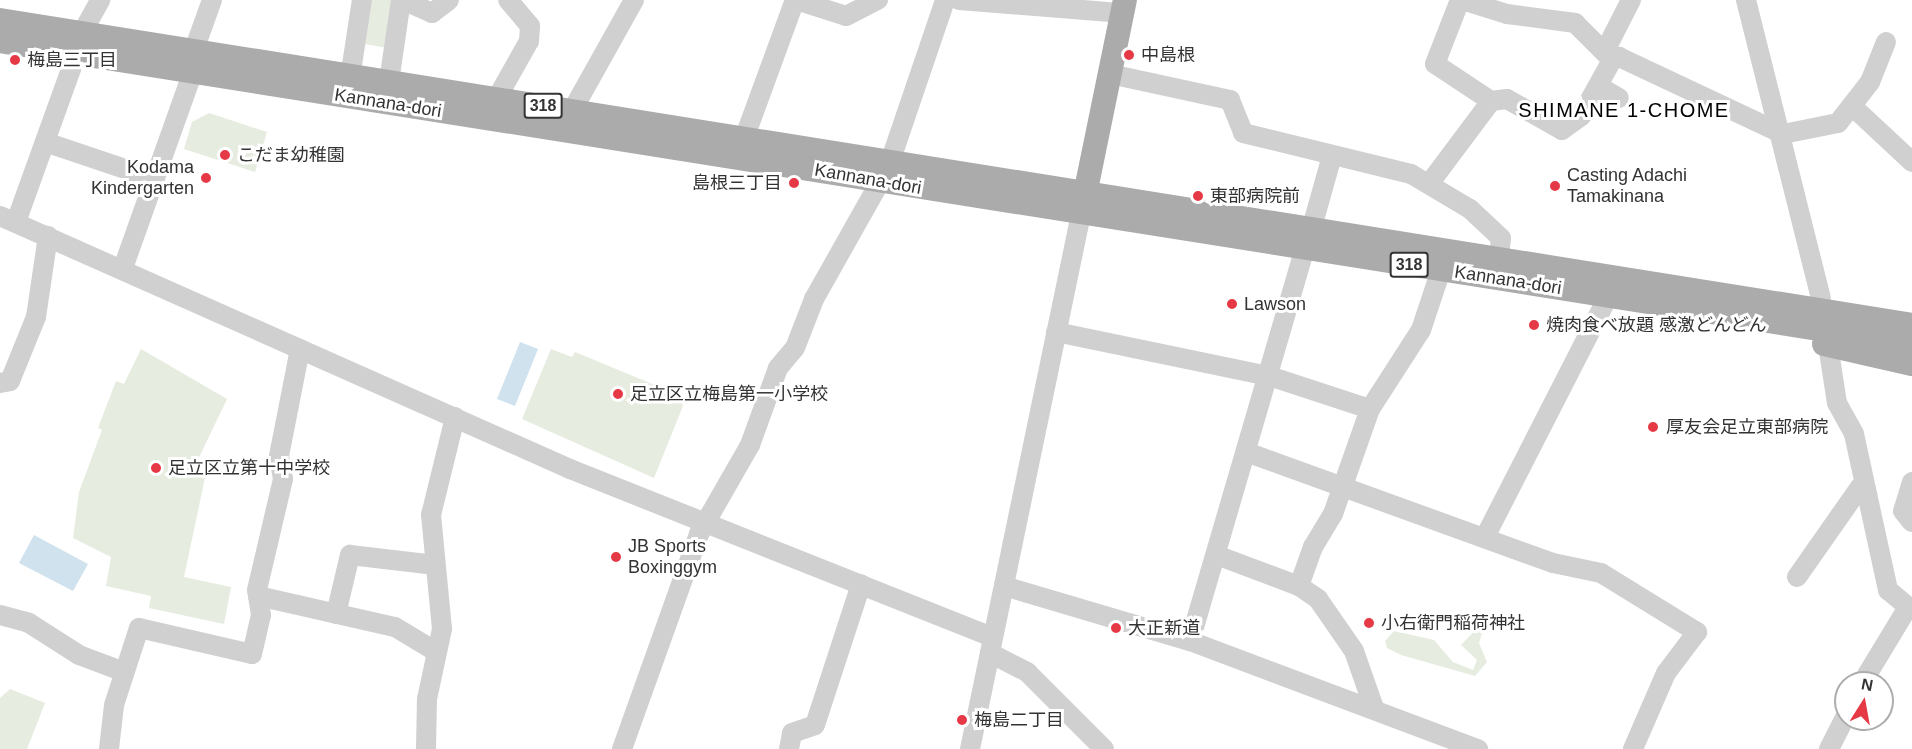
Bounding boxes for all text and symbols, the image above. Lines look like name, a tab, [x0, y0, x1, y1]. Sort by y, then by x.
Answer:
place label: 中島根	[1141, 44, 1195, 66]
marker: 中島根	[1122, 48, 1136, 62]
place label: 梅島三丁目	[27, 49, 117, 71]
marker: 梅島三丁目	[8, 53, 22, 67]
street label: Kannana-dori	[333, 84, 443, 122]
road number: 318	[524, 93, 562, 119]
district label: SHIMANE 1-CHOME	[1518, 98, 1730, 122]
place label: こだま幼稚園	[237, 144, 345, 166]
marker: こだま幼稚園	[218, 148, 232, 162]
place label: Kodama Kindergarten	[91, 157, 194, 200]
street label: Kannana-dori	[813, 159, 923, 199]
place label: Casting Adachi Tamakinana	[1567, 165, 1688, 207]
marker: Kodama Kindergarten	[199, 171, 213, 185]
place label: 島根三丁目	[692, 172, 782, 194]
marker: 島根三丁目	[787, 176, 801, 190]
marker: Casting Adachi Tamakinana	[1548, 179, 1562, 193]
place label: 東部病院前	[1210, 185, 1300, 207]
marker: 東部病院前	[1191, 189, 1205, 203]
road number: 318	[1390, 252, 1428, 278]
street label: Kannana-dori	[1453, 261, 1563, 299]
place label: Lawson	[1244, 293, 1306, 315]
marker: Lawson	[1225, 297, 1239, 311]
place label: 焼肉食べ放題 感激どんどん	[1546, 314, 1767, 336]
marker: 焼肉食べ放題 感激どんどん	[1527, 318, 1541, 332]
place label: 足立区立梅島第一小学校	[630, 383, 828, 405]
marker: 足立区立梅島第一小学校	[611, 387, 625, 401]
place label: 厚友会足立東部病院	[1666, 416, 1828, 438]
marker: 厚友会足立東部病院	[1644, 418, 1662, 436]
place label: 足立区立第十中学校	[168, 457, 330, 479]
marker: 足立区立第十中学校	[149, 461, 163, 475]
place label: JB Sports Boxinggym	[628, 536, 717, 578]
marker: JB Sports Boxinggym	[609, 550, 623, 564]
place label: 小右衛門稲荷神社	[1381, 612, 1525, 634]
marker: 小右衛門稲荷神社	[1362, 616, 1376, 630]
place label: 大正新道	[1128, 617, 1200, 639]
marker: 大正新道	[1109, 621, 1123, 635]
north arrow	[1834, 671, 1894, 731]
text: N	[1860, 675, 1874, 694]
place label: 梅島二丁目	[974, 709, 1064, 731]
marker: 梅島二丁目	[955, 713, 969, 727]

